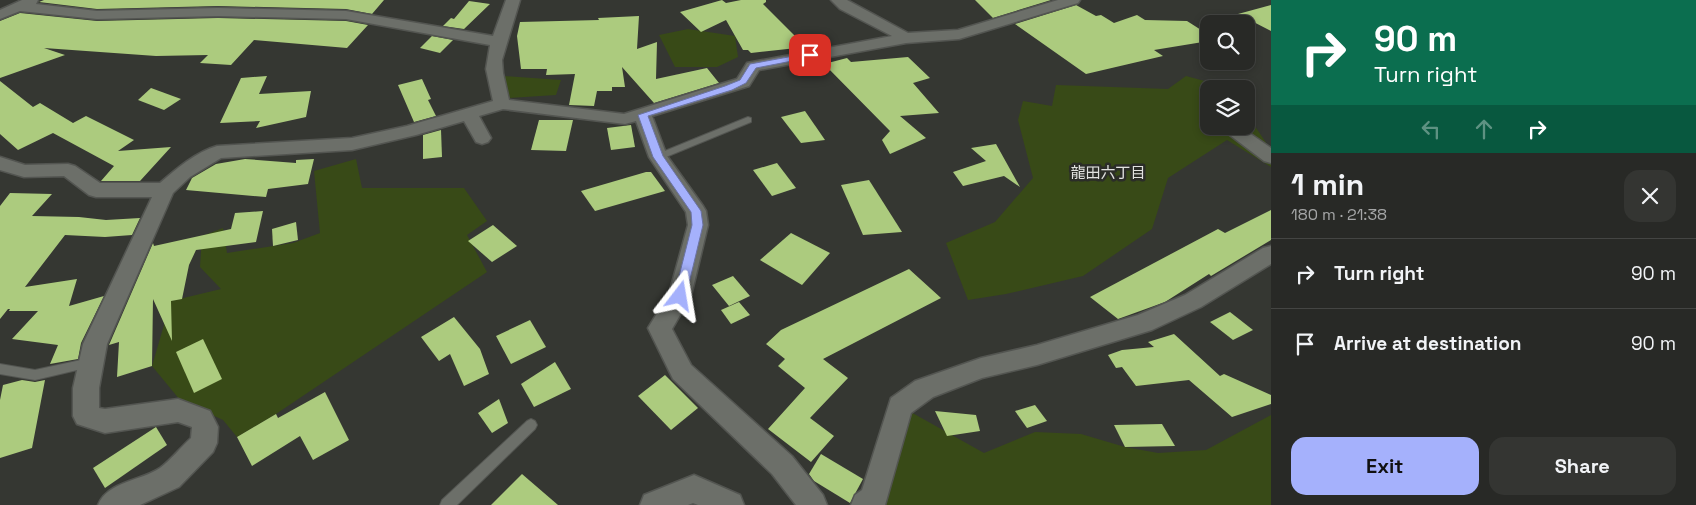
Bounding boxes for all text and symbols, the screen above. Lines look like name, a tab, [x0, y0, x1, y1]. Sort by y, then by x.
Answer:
map controls	[1200, 15, 1255, 135]
button: search	[1200, 15, 1255, 70]
text: 90 m	[1374, 17, 1457, 61]
icon: right	[1291, 20, 1356, 85]
pin	[789, 34, 831, 76]
icon: arrive	[796, 41, 824, 69]
text: Turn right	[1374, 60, 1477, 88]
button: layers	[1200, 80, 1255, 135]
icon: left	[1417, 115, 1445, 143]
icon: ahead	[1470, 115, 1498, 143]
icon: right	[1523, 115, 1551, 143]
district label: 龍田六丁目	[1070, 163, 1146, 182]
text: 1 min	[1291, 165, 1364, 204]
button: close	[1624, 170, 1676, 222]
text: 180 m · 21:38	[1291, 204, 1387, 225]
icon: right	[1291, 260, 1319, 288]
text: Turn right	[1334, 261, 1424, 286]
text: 90 m	[1631, 261, 1676, 286]
position arrow	[653, 269, 705, 321]
icon: arrive	[1291, 330, 1319, 358]
text: Arrive at destination	[1334, 331, 1522, 356]
text: 90 m	[1631, 331, 1676, 356]
button: Exit	[1291, 437, 1479, 495]
button: Share	[1489, 437, 1676, 495]

